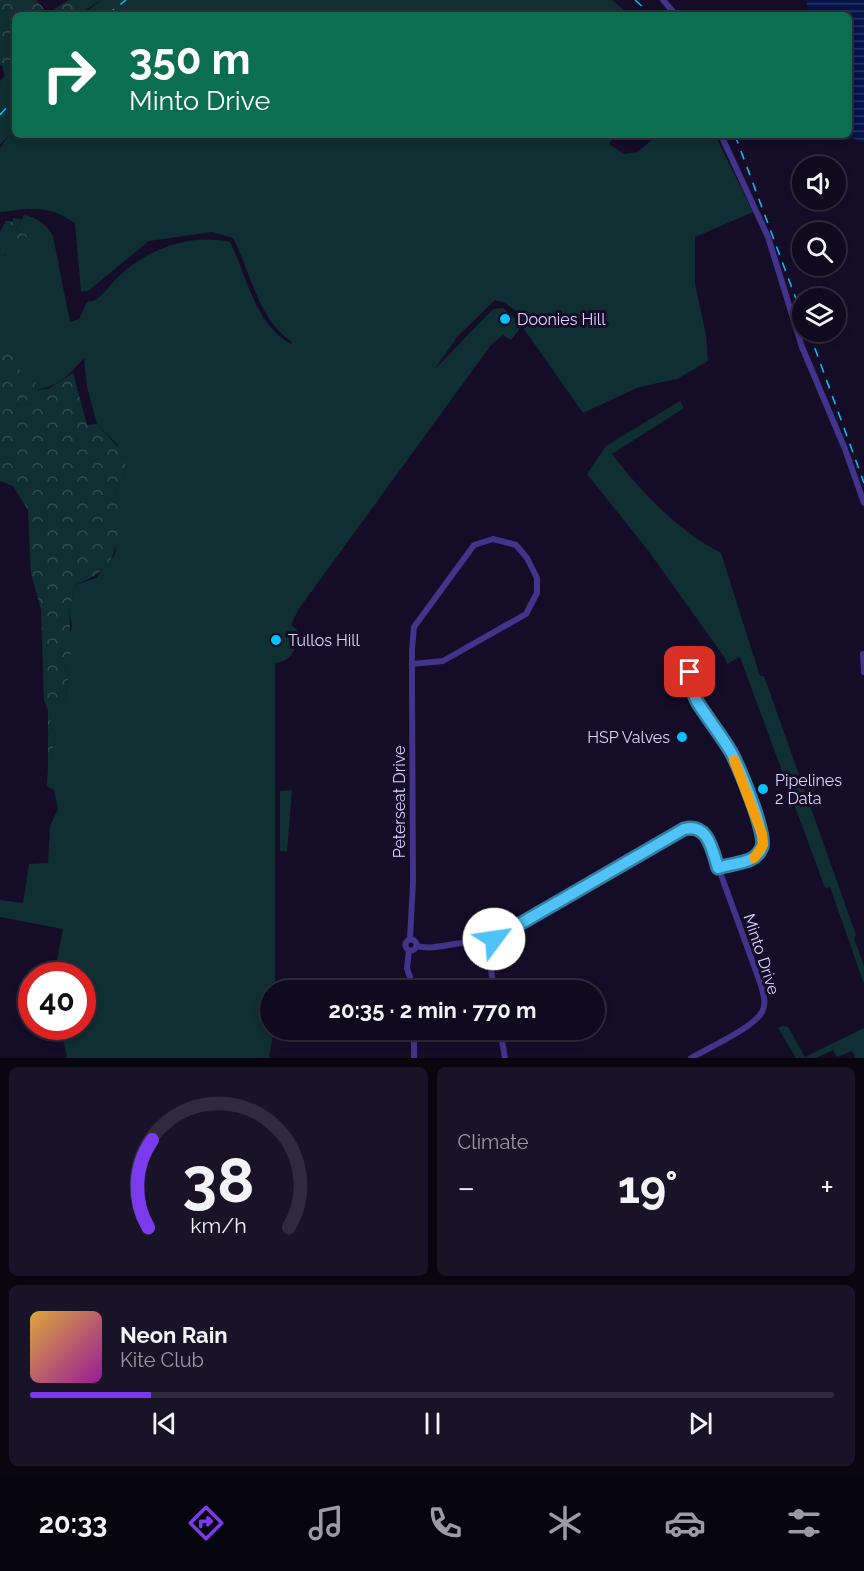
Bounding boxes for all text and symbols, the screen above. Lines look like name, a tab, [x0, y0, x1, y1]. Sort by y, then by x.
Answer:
text: 350 m	[129, 35, 251, 84]
icon: right	[30, 36, 108, 114]
text: Minto Drive	[129, 85, 270, 116]
map controls	[792, 156, 846, 342]
button: sound	[792, 156, 846, 210]
button: search	[792, 222, 846, 276]
button: layers	[792, 288, 846, 342]
place label: Doonies Hill	[517, 310, 606, 329]
marker: Doonies Hill	[498, 312, 512, 326]
place label: Tullos Hill	[288, 631, 361, 650]
marker: Tullos Hill	[269, 633, 283, 647]
pin	[664, 646, 715, 697]
icon: arrive	[673, 655, 706, 688]
place label: HSP Valves	[587, 728, 670, 747]
marker: HSP Valves	[675, 730, 689, 744]
street label: Peterseat Drive	[390, 746, 409, 858]
place label: Pipelines 2 Data	[775, 771, 842, 808]
marker: Pipelines 2 Data	[756, 782, 770, 796]
position arrow	[462, 907, 526, 971]
street label: Minto Drive	[740, 911, 784, 997]
speed limit sign: 40	[18, 962, 96, 1040]
text: 20:35 · 2 min · 770 m	[329, 997, 537, 1023]
text: Climate	[458, 1130, 529, 1154]
text: 38	[182, 1143, 254, 1217]
text: 19°	[618, 1161, 678, 1214]
text: −	[458, 1168, 475, 1207]
text: +	[820, 1168, 834, 1207]
text: km/h	[190, 1214, 247, 1239]
text: Neon Rain	[120, 1322, 228, 1348]
text: Kite Club	[120, 1348, 204, 1372]
icon: previous	[148, 1407, 181, 1440]
icon: pause	[416, 1407, 449, 1440]
icon: next	[684, 1407, 717, 1440]
icon: directions	[185, 1502, 227, 1544]
icon: music	[305, 1502, 347, 1544]
icon: phone	[424, 1502, 466, 1544]
icon: climate	[544, 1502, 586, 1544]
icon: car	[664, 1502, 706, 1544]
icon: filters	[783, 1502, 825, 1544]
text: 20:33	[39, 1508, 107, 1539]

